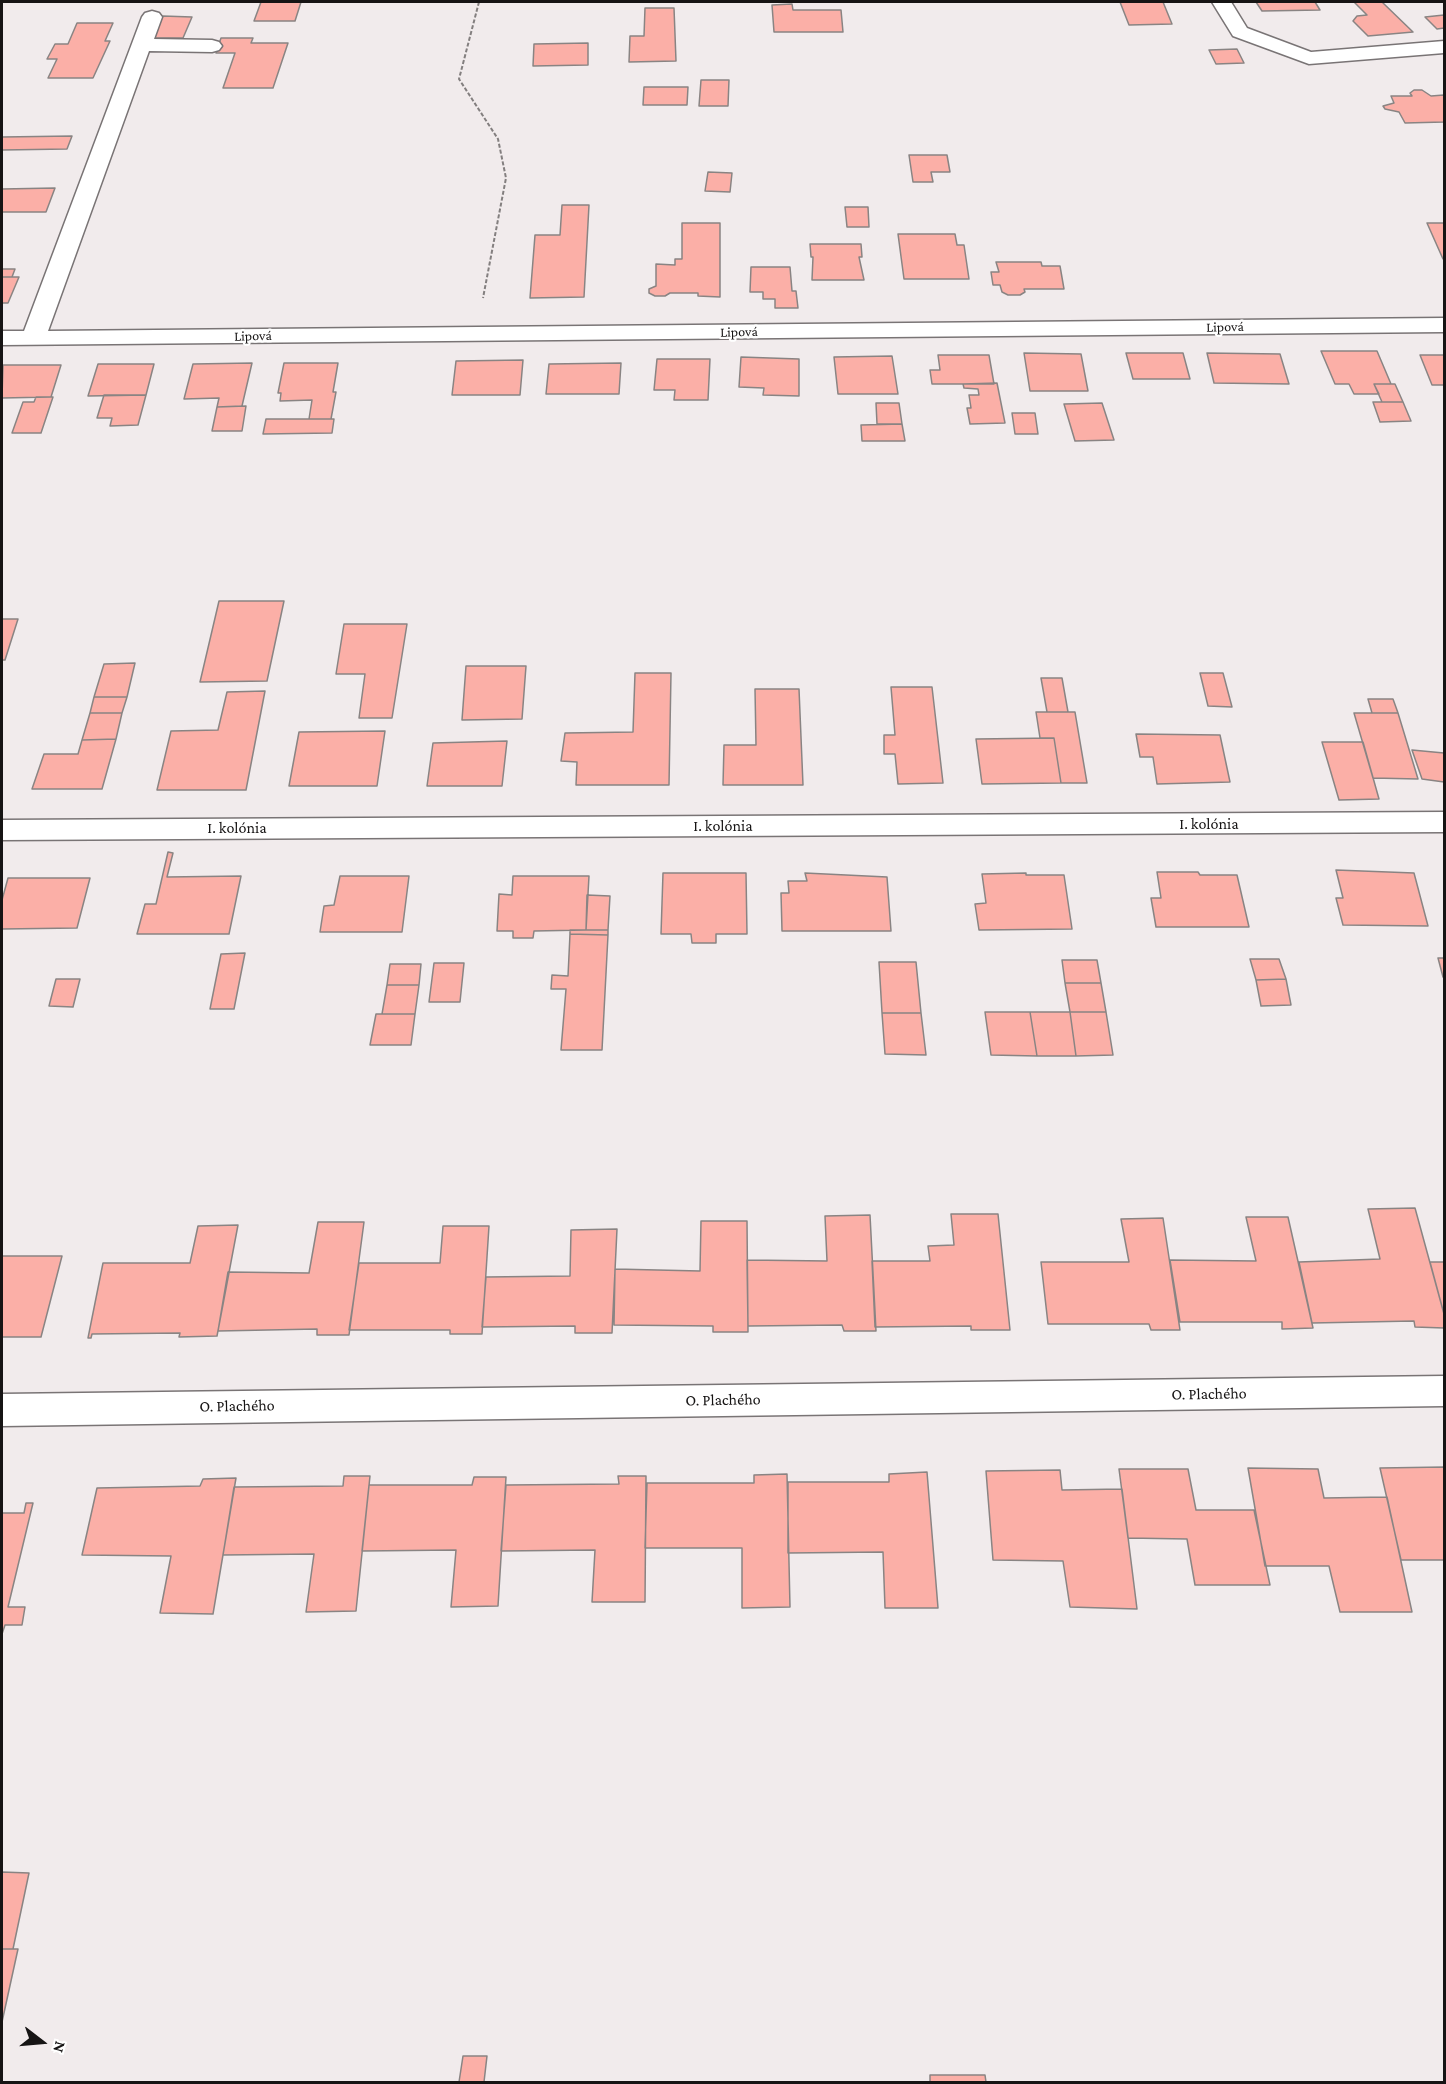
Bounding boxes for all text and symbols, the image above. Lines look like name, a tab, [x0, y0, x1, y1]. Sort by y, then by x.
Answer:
street label: Lipová	[1206, 318, 1244, 336]
street label: Lipová	[720, 323, 758, 341]
street label: Lipová	[234, 327, 272, 345]
street label: I. kolónia	[1179, 814, 1239, 834]
street label: I. kolónia	[693, 816, 753, 836]
street label: I. kolónia	[207, 818, 267, 838]
street label: O. Plachého	[1171, 1384, 1247, 1404]
street label: O. Plachého	[685, 1390, 761, 1410]
street label: O. Plachého	[199, 1396, 275, 1416]
north arrow	[12, 2012, 72, 2072]
text: N	[50, 2040, 69, 2055]

